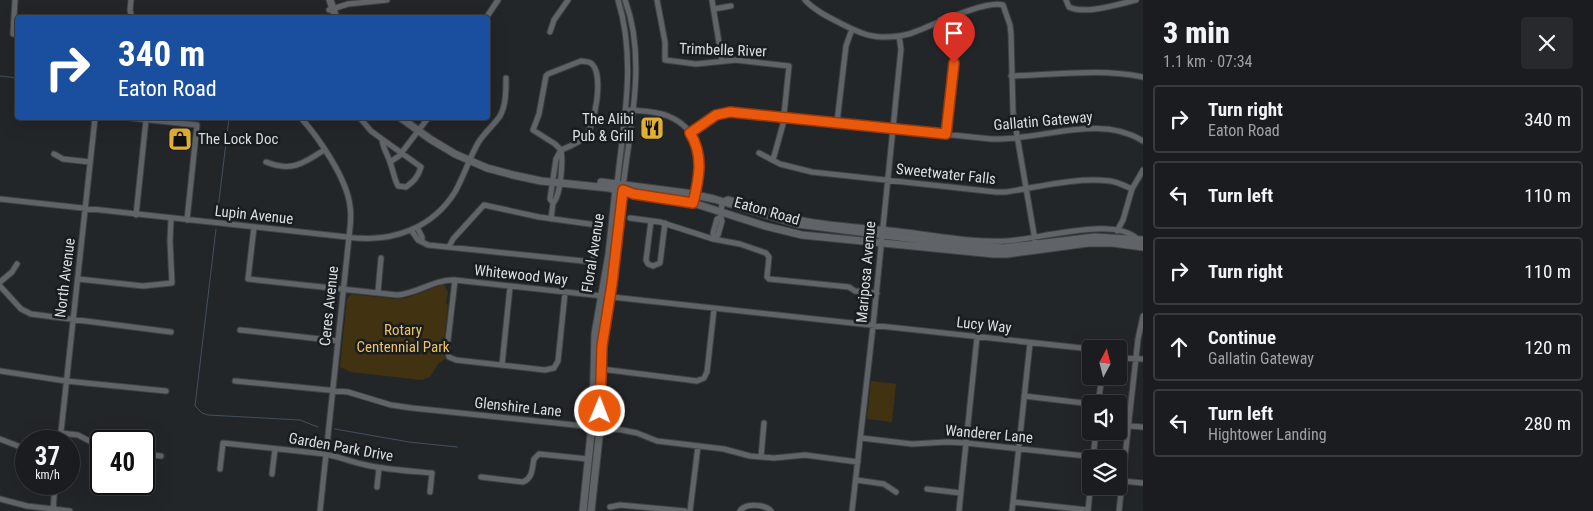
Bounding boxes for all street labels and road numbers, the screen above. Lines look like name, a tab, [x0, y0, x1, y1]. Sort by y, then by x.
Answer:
street label: Trimbelle River	[679, 39, 768, 61]
street label: Gallatin Gateway	[993, 108, 1093, 134]
street label: Sweetwater Falls	[895, 160, 997, 188]
street label: Eaton Road	[732, 193, 802, 229]
street label: Lupin Avenue	[214, 202, 294, 228]
street label: Floral Avenue	[578, 212, 608, 294]
street label: Mariposa Avenue	[853, 220, 879, 324]
street label: North Avenue	[51, 237, 79, 319]
street label: Whitewood Way	[473, 261, 569, 289]
street label: Ceres Avenue	[316, 265, 342, 347]
street label: Lucy Way	[956, 313, 1012, 337]
street label: Glenshire Lane	[473, 393, 563, 421]
street label: Wanderer Lane	[944, 421, 1034, 447]
street label: Garden Park Drive	[287, 429, 395, 465]

